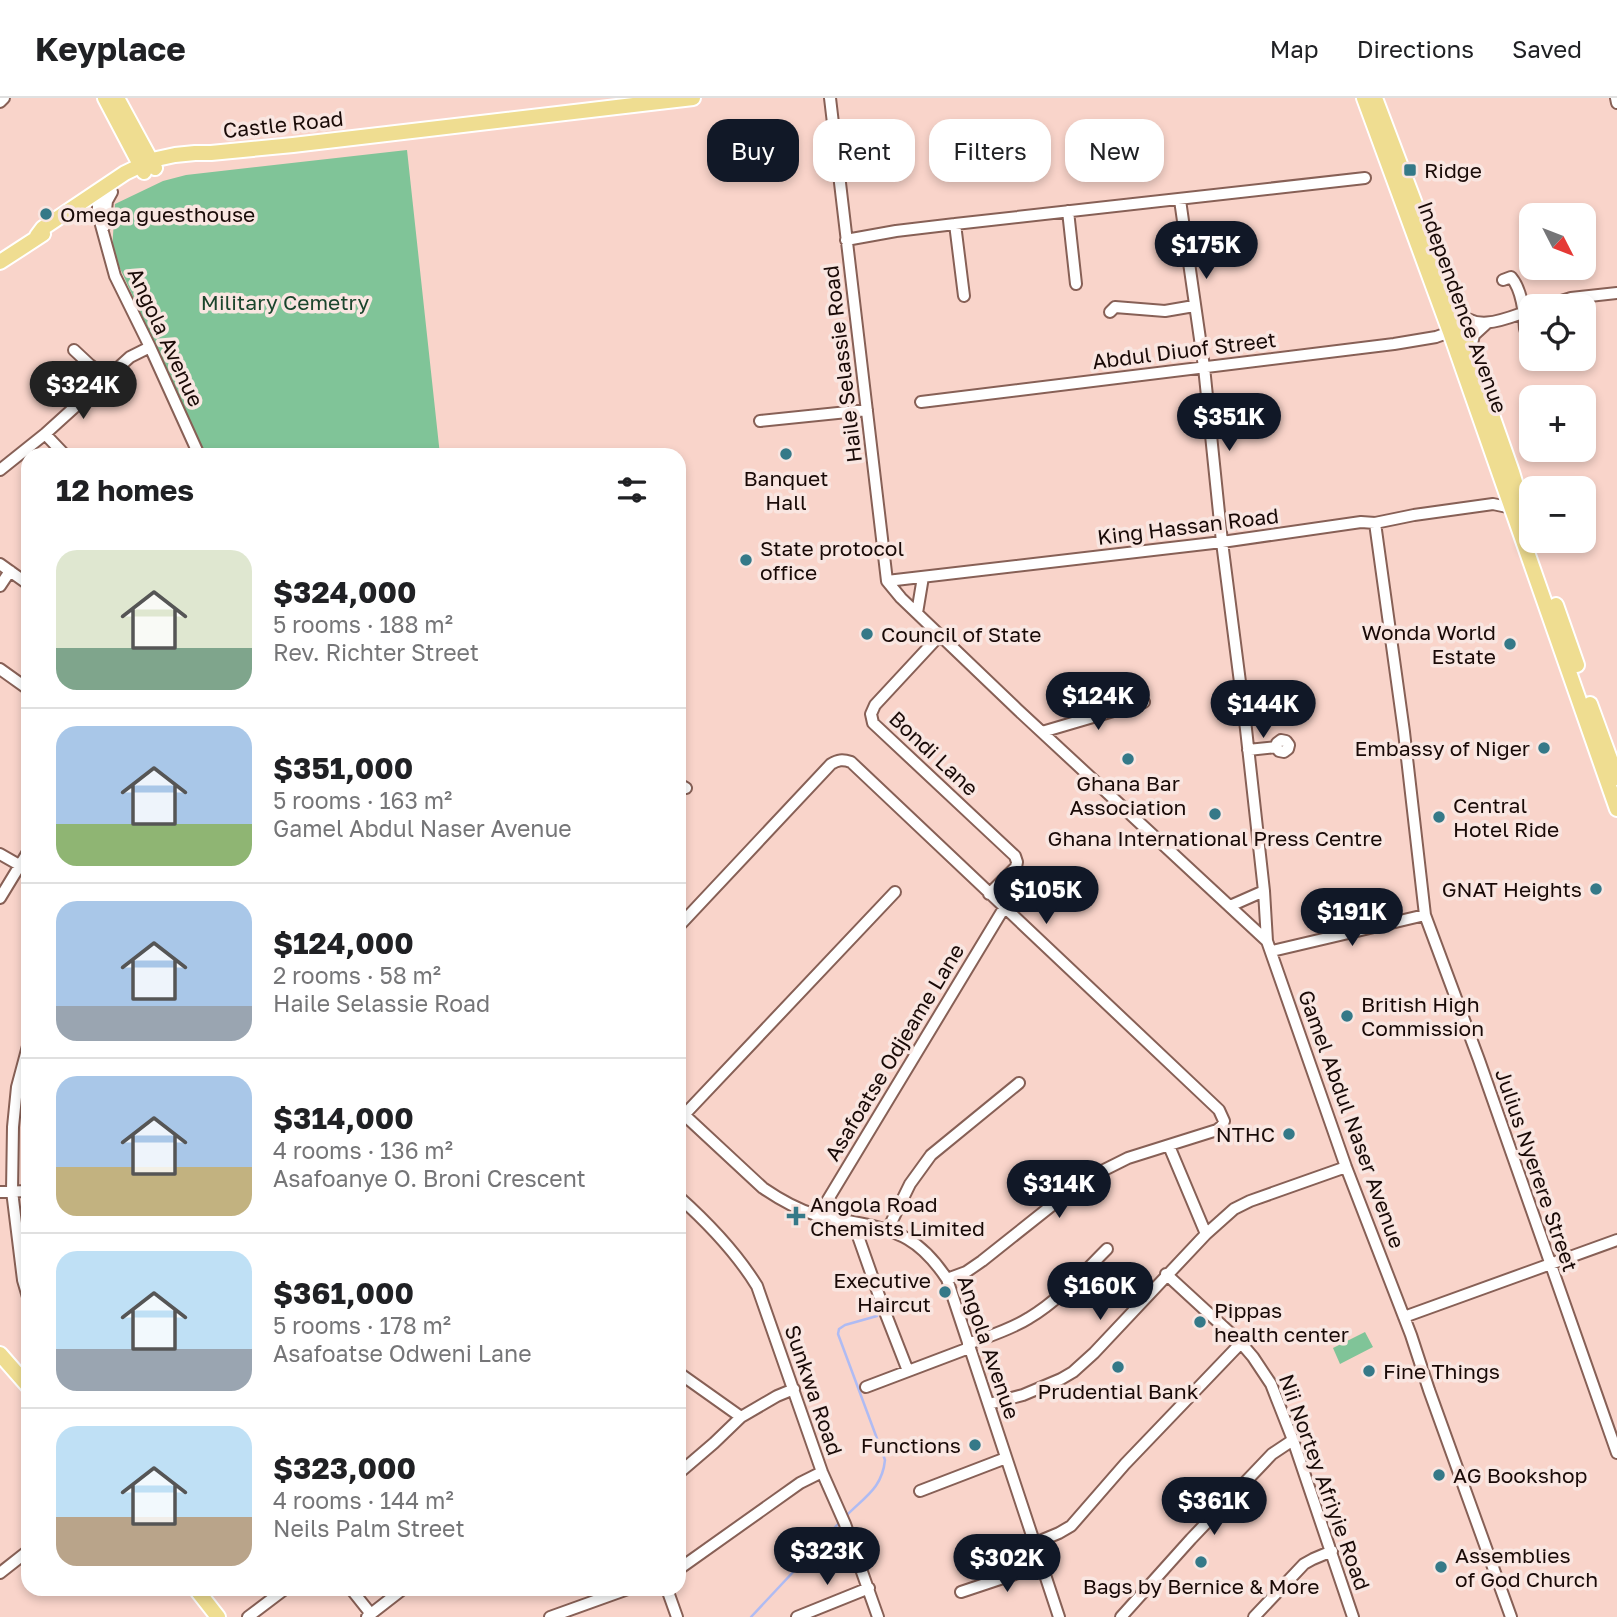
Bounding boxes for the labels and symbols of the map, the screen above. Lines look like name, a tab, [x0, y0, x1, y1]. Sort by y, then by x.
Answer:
street label: Castle Road	[221, 105, 345, 143]
place label: Ridge	[1424, 157, 1482, 183]
marker: Ridge	[1402, 162, 1418, 178]
street label: Independence Avenue	[1413, 197, 1513, 417]
place label: Omega guesthouse	[60, 201, 255, 227]
north arrow	[1519, 203, 1596, 280]
marker: Omega guesthouse	[38, 206, 54, 222]
pin: $175K	[1157, 222, 1255, 281]
street label: Angola Avenue	[122, 263, 210, 411]
street label: Haile Selassie Road	[817, 264, 867, 464]
park label: Military Cemetry	[201, 289, 369, 315]
street label: Abdul Diuof Street	[1091, 326, 1277, 374]
pin: $324K	[34, 362, 132, 421]
pin: $351K	[1180, 394, 1278, 453]
marker: Banquet Hall	[778, 446, 794, 462]
place label: Banquet Hall	[743, 465, 829, 515]
street label: King Hassan Road	[1096, 502, 1280, 550]
place label: State protocol office	[760, 535, 904, 585]
marker: State protocol office	[738, 552, 754, 568]
place label: Wonda World Estate	[1362, 619, 1496, 669]
place label: Council of State	[881, 621, 1042, 647]
marker: Council of State	[859, 626, 875, 642]
marker: Wonda World Estate	[1502, 636, 1518, 652]
pin: $124K	[1049, 672, 1147, 732]
pin: $144K	[1214, 680, 1312, 740]
street label: Bondi Lane	[884, 705, 984, 801]
place label: Embassy of Niger	[1354, 735, 1530, 761]
marker: Embassy of Niger	[1536, 740, 1552, 756]
marker: Ghana Bar Association	[1120, 751, 1136, 767]
place label: Ghana Bar Association	[1069, 770, 1187, 820]
place label: Central Hotel Ride	[1453, 792, 1559, 842]
marker: Ghana International Press Centre	[1207, 806, 1223, 822]
marker: Central Hotel Ride	[1431, 809, 1447, 825]
place label: Ghana International Press Centre	[1048, 825, 1382, 851]
pin: $105K	[997, 866, 1095, 926]
place label: GNAT Heights	[1442, 876, 1582, 902]
marker: GNAT Heights	[1588, 881, 1604, 897]
pin: $191K	[1303, 888, 1401, 948]
street label: Asafoatse Odjeame Lane	[819, 939, 969, 1165]
street label: Gamel Abdul Naser Avenue	[1293, 986, 1411, 1252]
place label: British High Commission	[1361, 991, 1484, 1041]
marker: British High Commission	[1339, 1008, 1355, 1024]
street label: Julius Nyerere Street	[1490, 1065, 1584, 1275]
place label: NTHC	[1216, 1121, 1275, 1147]
marker: NTHC	[1281, 1126, 1297, 1142]
pin: $314K	[1010, 1160, 1108, 1220]
place label: Angola Road Chemists Limited	[810, 1191, 985, 1241]
marker: Angola Road Chemists Limited	[788, 1208, 804, 1224]
pin: $160K	[1051, 1262, 1149, 1322]
place label: Executive Haircut	[833, 1267, 931, 1317]
street label: Angola Avenue	[952, 1272, 1026, 1422]
marker: Executive Haircut	[937, 1284, 953, 1300]
place label: Pippas health center	[1214, 1297, 1349, 1347]
marker: Pippas health center	[1192, 1314, 1208, 1330]
street label: Sunkwa Road	[780, 1321, 848, 1459]
place label: Fine Things	[1383, 1358, 1500, 1384]
marker: Prudential Bank	[1110, 1359, 1126, 1375]
marker: Fine Things	[1361, 1363, 1377, 1379]
street label: Nii Nortey Afriyie Road	[1274, 1370, 1376, 1594]
place label: Prudential Bank	[1037, 1378, 1199, 1404]
place label: Functions	[861, 1432, 961, 1458]
marker: Functions	[967, 1437, 983, 1453]
place label: AG Bookshop	[1453, 1462, 1587, 1488]
marker: AG Bookshop	[1431, 1467, 1447, 1483]
pin: $361K	[1165, 1478, 1263, 1537]
pin: $323K	[778, 1528, 876, 1587]
pin: $302K	[958, 1534, 1056, 1594]
place label: Assemblies of God Church	[1455, 1542, 1598, 1592]
marker: Bags by Bernice & More	[1193, 1554, 1209, 1570]
marker: Assemblies of God Church	[1433, 1559, 1449, 1575]
place label: Bags by Bernice & More	[1083, 1573, 1319, 1599]

